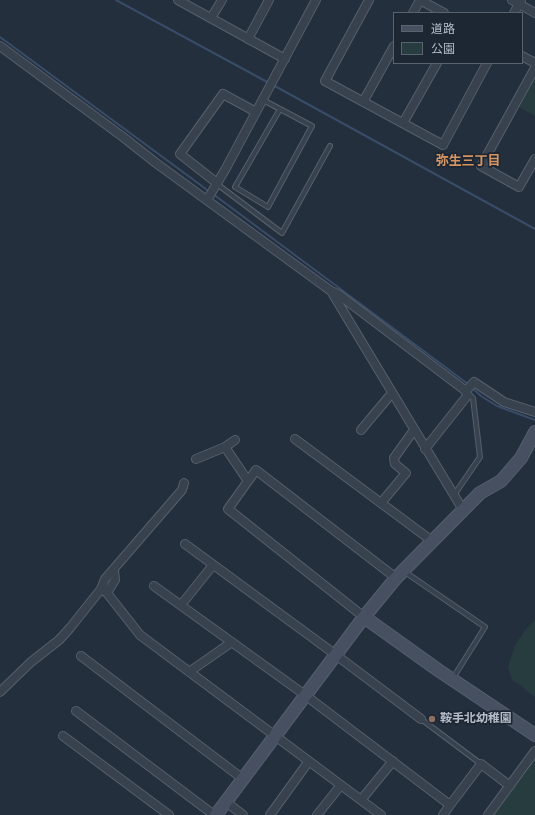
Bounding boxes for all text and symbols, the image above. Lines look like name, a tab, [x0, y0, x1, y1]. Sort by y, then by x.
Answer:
legend	[393, 12, 523, 64]
text: 道路	[431, 21, 455, 37]
text: 公園	[431, 41, 455, 57]
district label: 弥生三丁目	[436, 154, 500, 170]
place label: 鞍手北幼稚園	[440, 712, 512, 726]
marker: 鞍手北幼稚園	[427, 714, 437, 724]

